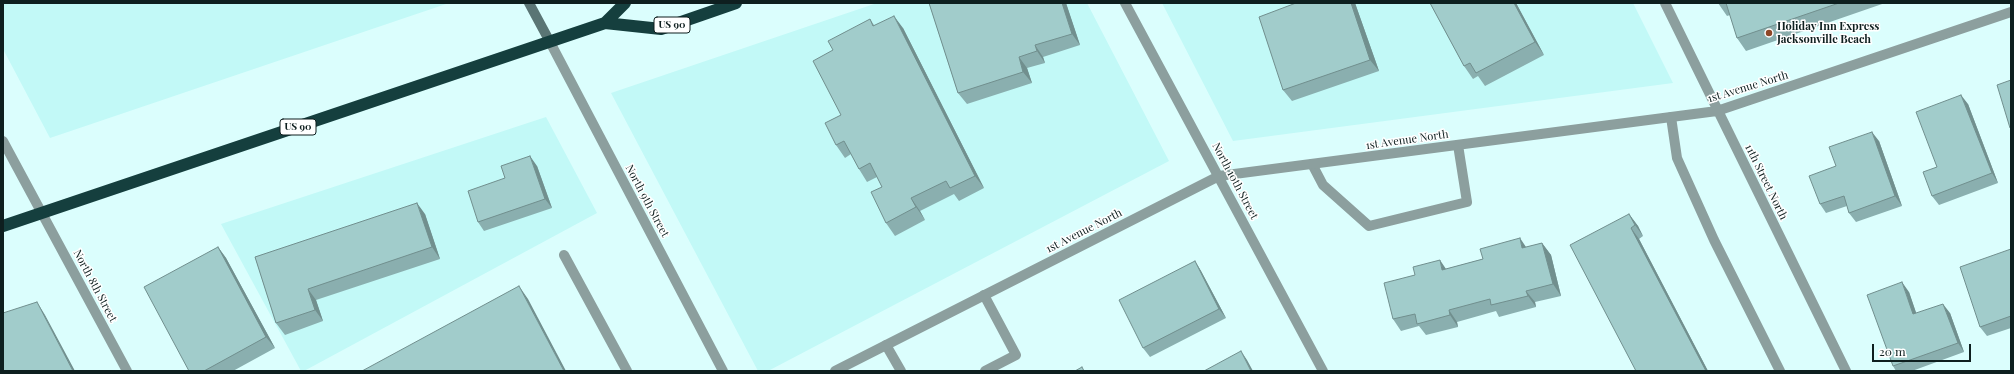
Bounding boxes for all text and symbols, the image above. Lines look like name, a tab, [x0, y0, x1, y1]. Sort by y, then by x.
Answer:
road number: US 90	[654, 17, 690, 33]
place label: Holiday Inn Express Jacksonville Beach	[1777, 20, 1879, 46]
marker: Holiday Inn Express Jacksonville Beach	[1764, 28, 1774, 38]
street label: 1st Avenue North	[1706, 68, 1790, 106]
road number: US 90	[280, 119, 316, 135]
street label: 1st Avenue North	[1365, 128, 1449, 152]
street label: North 10th Street	[1209, 140, 1261, 222]
street label: 11th Street North	[1742, 142, 1790, 222]
street label: North 9th Street	[622, 163, 672, 239]
street label: 1st Avenue North	[1044, 206, 1124, 256]
street label: North 8th Street	[70, 248, 120, 324]
scale bar	[1874, 336, 1973, 362]
text: 20 m	[1879, 343, 1906, 359]

